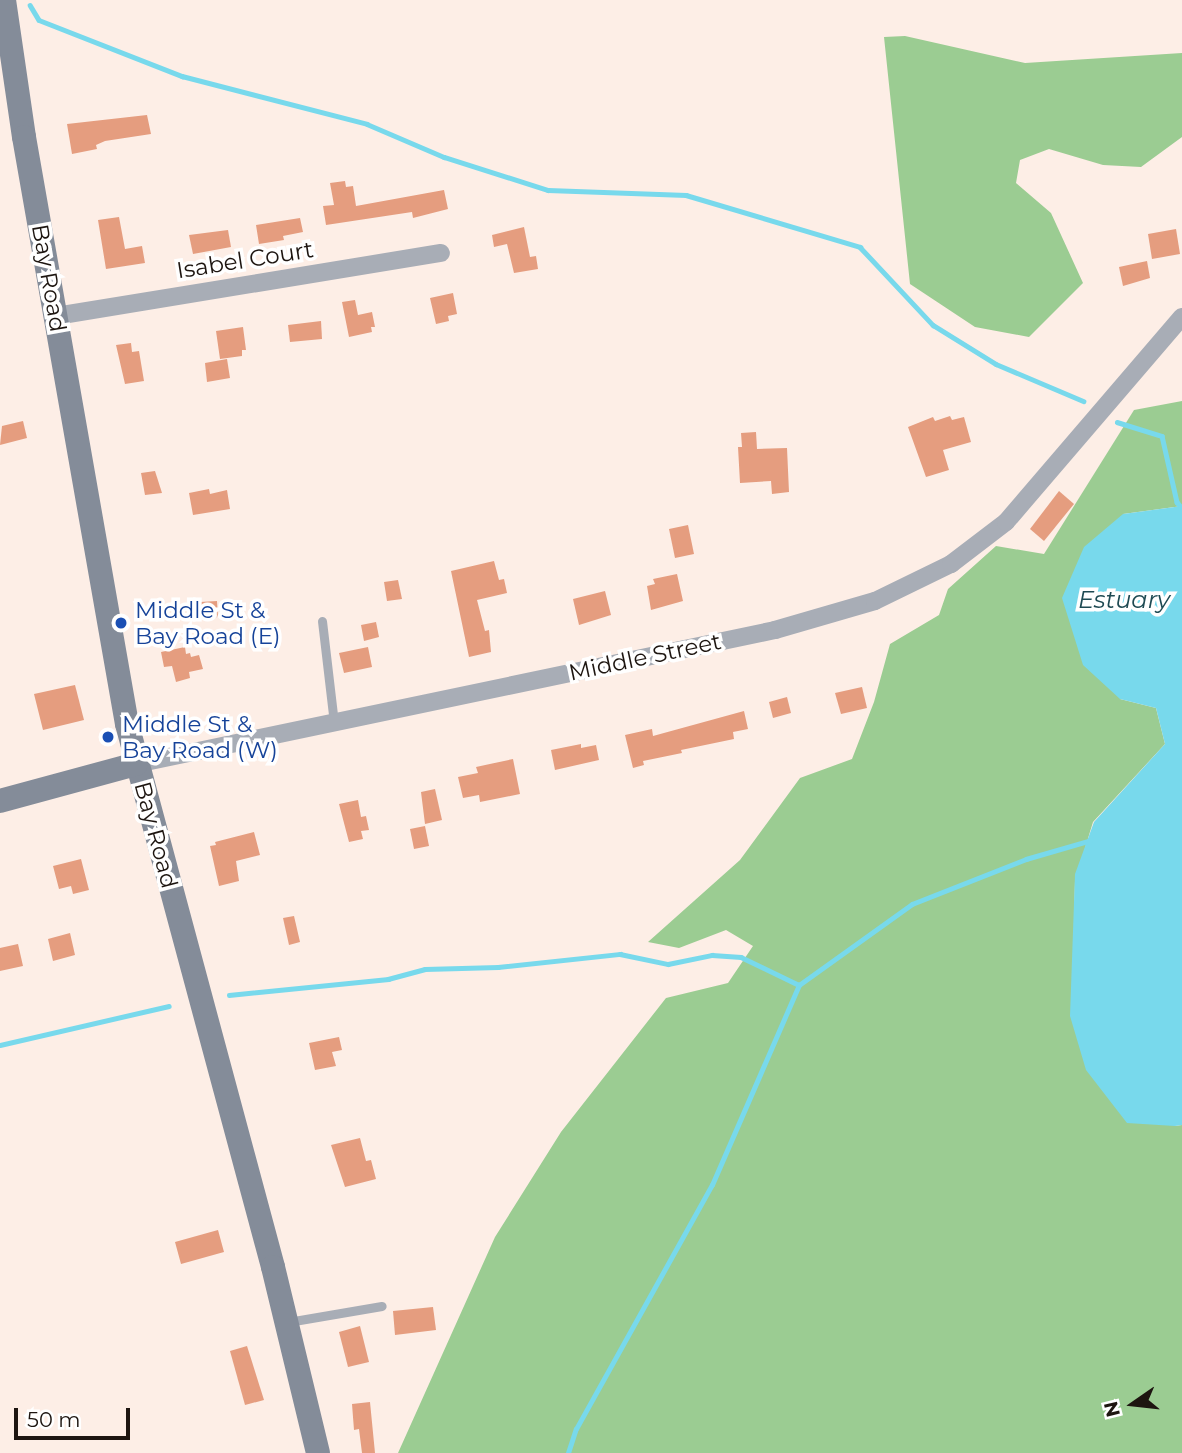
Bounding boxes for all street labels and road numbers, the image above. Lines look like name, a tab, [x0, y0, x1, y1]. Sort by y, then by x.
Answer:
street label: Bay Road	[26, 222, 72, 334]
street label: Isabel Court	[175, 236, 315, 284]
street label: Middle Street	[566, 627, 724, 687]
street label: Bay Road	[129, 779, 183, 891]

